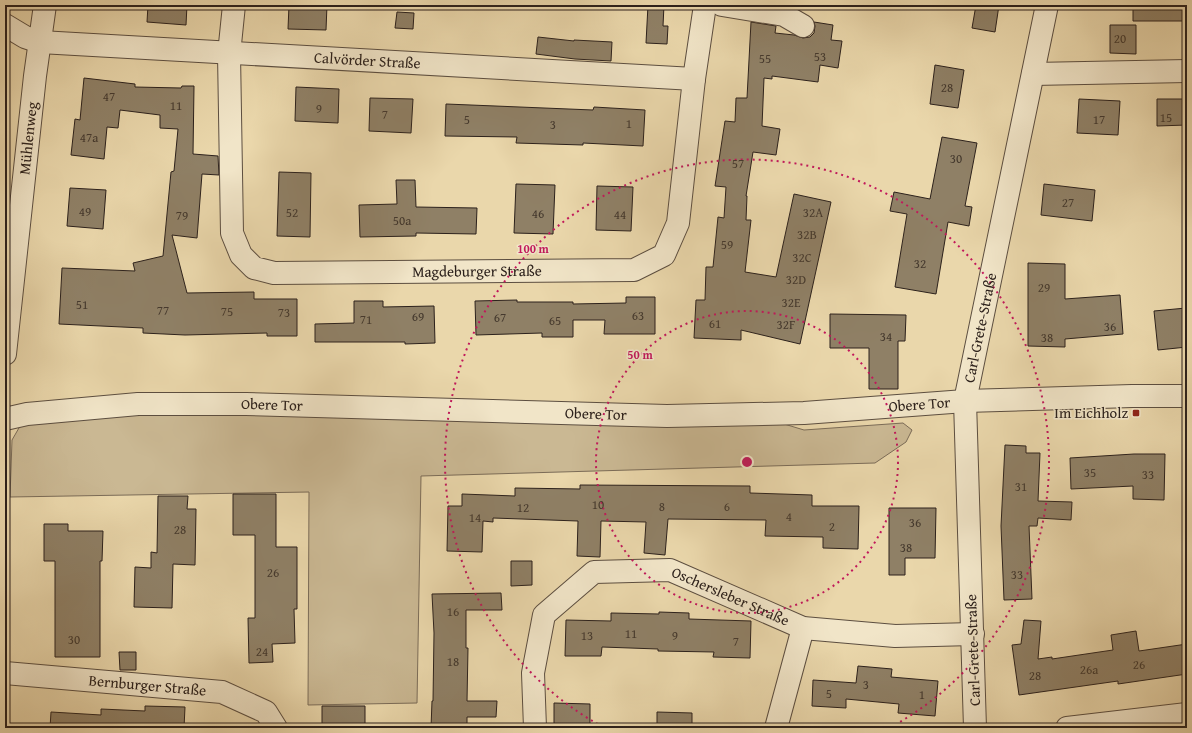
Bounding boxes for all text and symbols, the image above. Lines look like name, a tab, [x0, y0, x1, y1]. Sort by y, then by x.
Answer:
house number: 20	[1114, 29, 1126, 48]
street label: Calvörder Straße	[313, 47, 421, 74]
house number: 53	[814, 47, 826, 66]
house number: 55	[759, 49, 771, 68]
house number: 28	[941, 78, 953, 97]
house number: 47	[103, 87, 115, 106]
house number: 11	[170, 96, 182, 115]
house number: 9	[316, 99, 322, 118]
street label: Mühlenweg	[13, 100, 42, 176]
house number: 7	[382, 105, 388, 124]
house number: 15	[1160, 108, 1172, 127]
house number: 5	[464, 110, 470, 129]
house number: 17	[1093, 110, 1105, 129]
house number: 1	[626, 114, 632, 133]
house number: 3	[550, 115, 556, 134]
house number: 47a	[80, 128, 99, 147]
house number: 30	[950, 149, 962, 168]
house number: 57	[732, 154, 744, 173]
house number: 27	[1062, 193, 1074, 212]
house number: 49	[79, 202, 91, 221]
house number: 52	[286, 203, 298, 222]
house number: 32A	[803, 203, 823, 222]
house number: 46	[532, 204, 544, 223]
house number: 44	[614, 205, 626, 224]
house number: 79	[176, 206, 188, 225]
house number: 50a	[393, 211, 412, 230]
house number: 32B	[797, 225, 817, 244]
house number: 59	[721, 235, 733, 254]
text: 100 m	[517, 240, 550, 257]
house number: 32C	[792, 248, 812, 267]
house number: 32	[914, 254, 926, 273]
street label: Magdeburger Straße	[412, 260, 542, 282]
house number: 32D	[786, 270, 806, 289]
street label: Carl-Grete-Straße	[958, 271, 1001, 384]
house number: 29	[1038, 278, 1050, 297]
house number: 32E	[781, 293, 801, 312]
house number: 51	[76, 295, 88, 314]
house number: 77	[157, 301, 169, 320]
house number: 75	[221, 302, 233, 321]
house number: 73	[278, 303, 290, 322]
house number: 63	[632, 306, 644, 325]
house number: 69	[412, 307, 424, 326]
house number: 67	[494, 308, 506, 327]
house number: 71	[360, 310, 372, 329]
house number: 65	[549, 311, 561, 330]
house number: 61	[709, 314, 721, 333]
house number: 32F	[777, 315, 795, 334]
house number: 36	[1104, 317, 1116, 336]
house number: 34	[880, 327, 892, 346]
house number: 38	[1041, 328, 1053, 347]
text: 50 m	[627, 346, 653, 363]
street label: Obere Tor	[888, 391, 951, 417]
street label: Obere Tor	[241, 393, 303, 416]
street label: Obere Tor	[565, 402, 627, 425]
place label: Im Eichholz	[1054, 402, 1128, 423]
marker: Im Eichholz	[1131, 408, 1141, 418]
centre of rings	[740, 455, 754, 469]
house number: 35	[1084, 463, 1096, 482]
house number: 33	[1142, 465, 1154, 484]
house number: 31	[1015, 477, 1027, 496]
house number: 10	[592, 495, 604, 514]
house number: 8	[659, 497, 665, 516]
house number: 6	[724, 497, 730, 516]
house number: 12	[517, 498, 529, 517]
house number: 4	[786, 507, 792, 526]
house number: 14	[469, 508, 481, 527]
house number: 36	[909, 513, 921, 532]
house number: 2	[829, 517, 835, 536]
house number: 28	[174, 520, 186, 539]
house number: 38	[900, 538, 912, 557]
street label: Oschersleber Straße	[669, 561, 793, 631]
house number: 26	[267, 563, 279, 582]
house number: 33	[1011, 565, 1023, 584]
street label: Carl-Grete-Straße	[960, 594, 985, 706]
house number: 16	[447, 602, 459, 621]
house number: 11	[625, 624, 637, 643]
house number: 13	[581, 626, 593, 645]
house number: 9	[672, 626, 678, 645]
house number: 30	[68, 630, 80, 649]
house number: 7	[733, 632, 739, 651]
house number: 24	[256, 642, 268, 661]
house number: 18	[447, 652, 459, 671]
house number: 26	[1133, 655, 1145, 674]
house number: 26a	[1080, 660, 1099, 679]
house number: 28	[1029, 666, 1041, 685]
street label: Bernburger Straße	[88, 669, 207, 701]
house number: 3	[863, 675, 869, 694]
house number: 5	[826, 684, 832, 703]
house number: 1	[919, 685, 925, 704]

